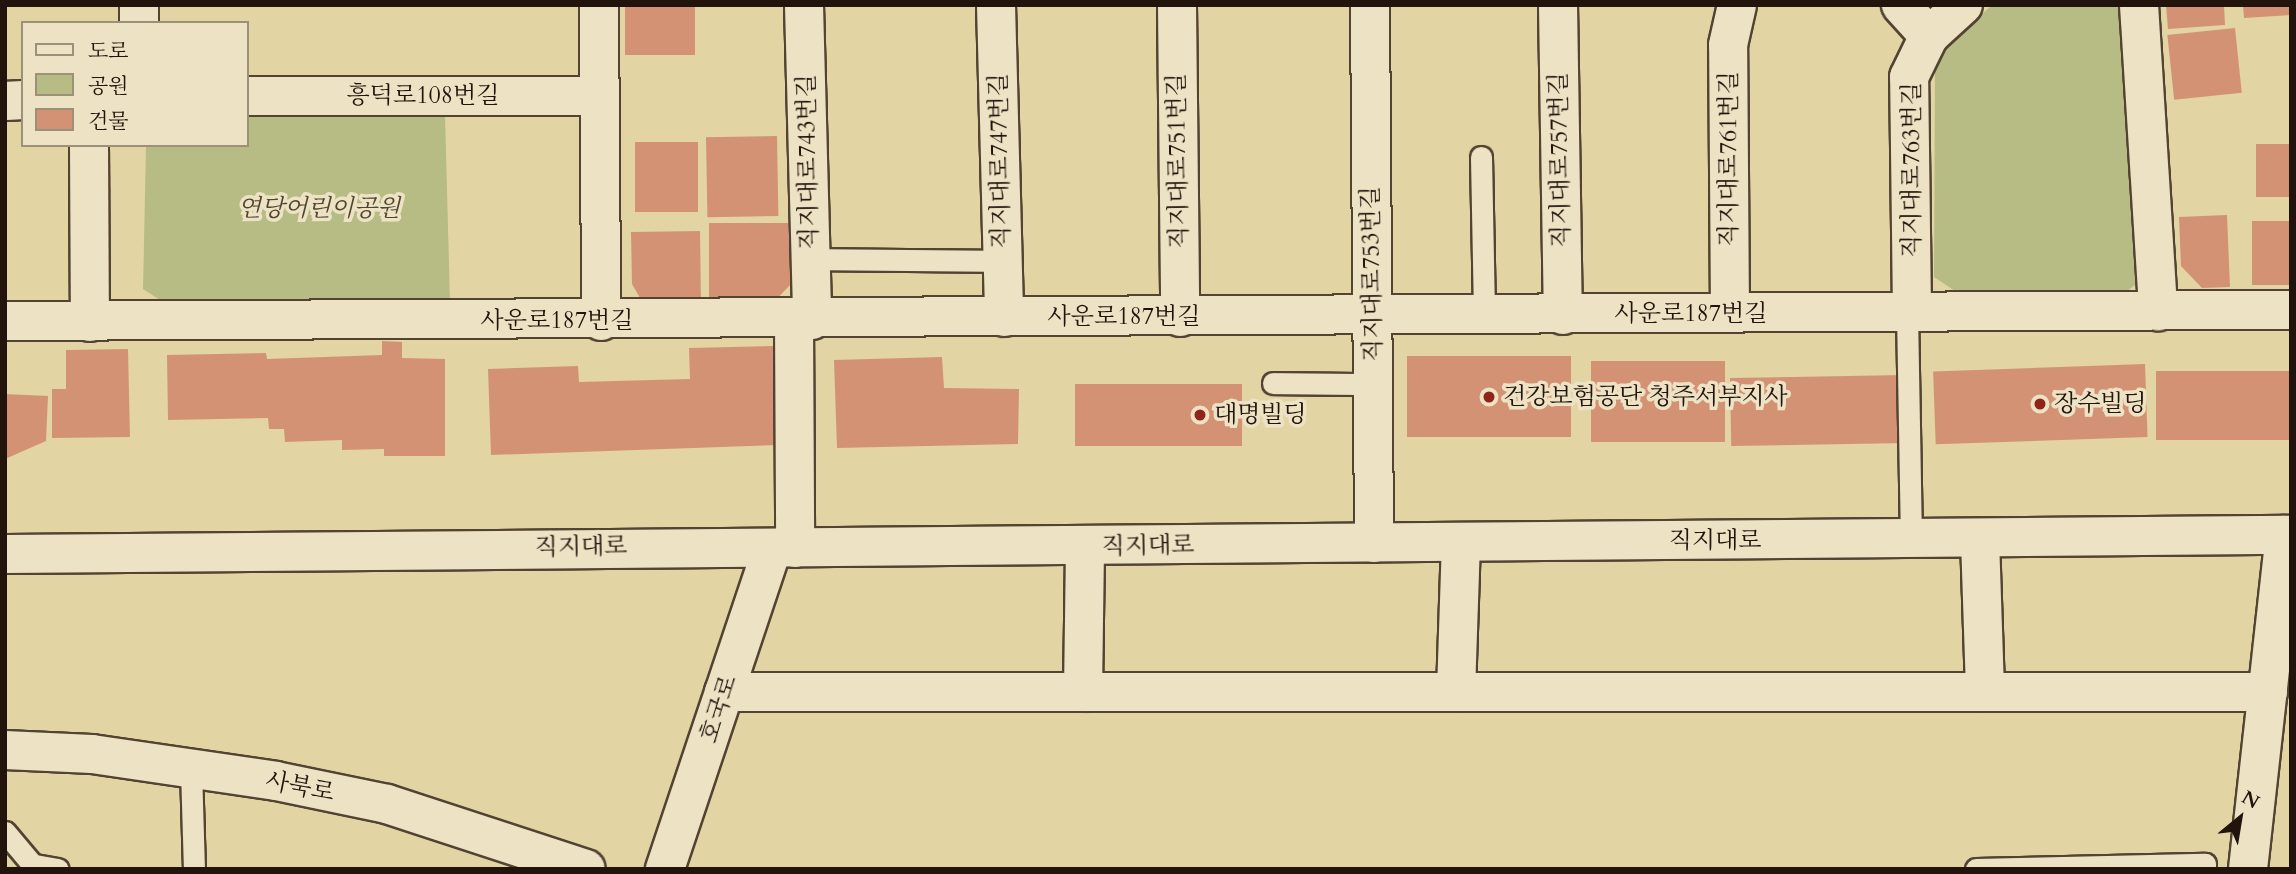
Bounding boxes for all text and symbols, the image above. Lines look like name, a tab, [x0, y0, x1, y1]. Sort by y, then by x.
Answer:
legend	[21, 21, 248, 147]
text: 도로	[88, 37, 129, 66]
street label: 직지대로761번길	[1715, 71, 1743, 247]
text: 공원	[88, 72, 129, 101]
street label: 직지대로757번길	[1544, 72, 1576, 248]
street label: 직지대로747번길	[984, 73, 1016, 249]
street label: 직지대로751번길	[1162, 73, 1194, 249]
street label: 직지대로743번길	[792, 74, 824, 250]
street label: 흥덕로108번길	[347, 82, 499, 110]
street label: 직지대로763번길	[1898, 82, 1926, 258]
text: 건물	[88, 107, 129, 136]
street label: 직지대로753번길	[1356, 186, 1388, 362]
park label: 연당어린이공원	[238, 195, 400, 223]
street label: 사운로187번길	[1615, 300, 1767, 328]
street label: 사운로187번길	[1048, 303, 1200, 331]
street label: 사운로187번길	[481, 307, 633, 335]
place label: 건강보험공단 청주서부지사	[1503, 383, 1788, 411]
marker: 건강보험공단 청주서부지사	[1481, 389, 1497, 405]
place label: 장수빌딩	[2054, 390, 2147, 418]
marker: 장수빌딩	[2032, 396, 2048, 412]
place label: 대명빌딩	[1214, 401, 1307, 429]
marker: 대명빌딩	[1192, 407, 1208, 423]
street label: 직지대로	[1669, 527, 1761, 555]
street label: 직지대로	[1101, 531, 1195, 561]
street label: 직지대로	[534, 532, 628, 562]
street label: 호국로	[695, 671, 743, 747]
street label: 사북로	[263, 766, 337, 808]
north arrow	[2205, 783, 2275, 853]
text: N	[2237, 784, 2264, 815]

